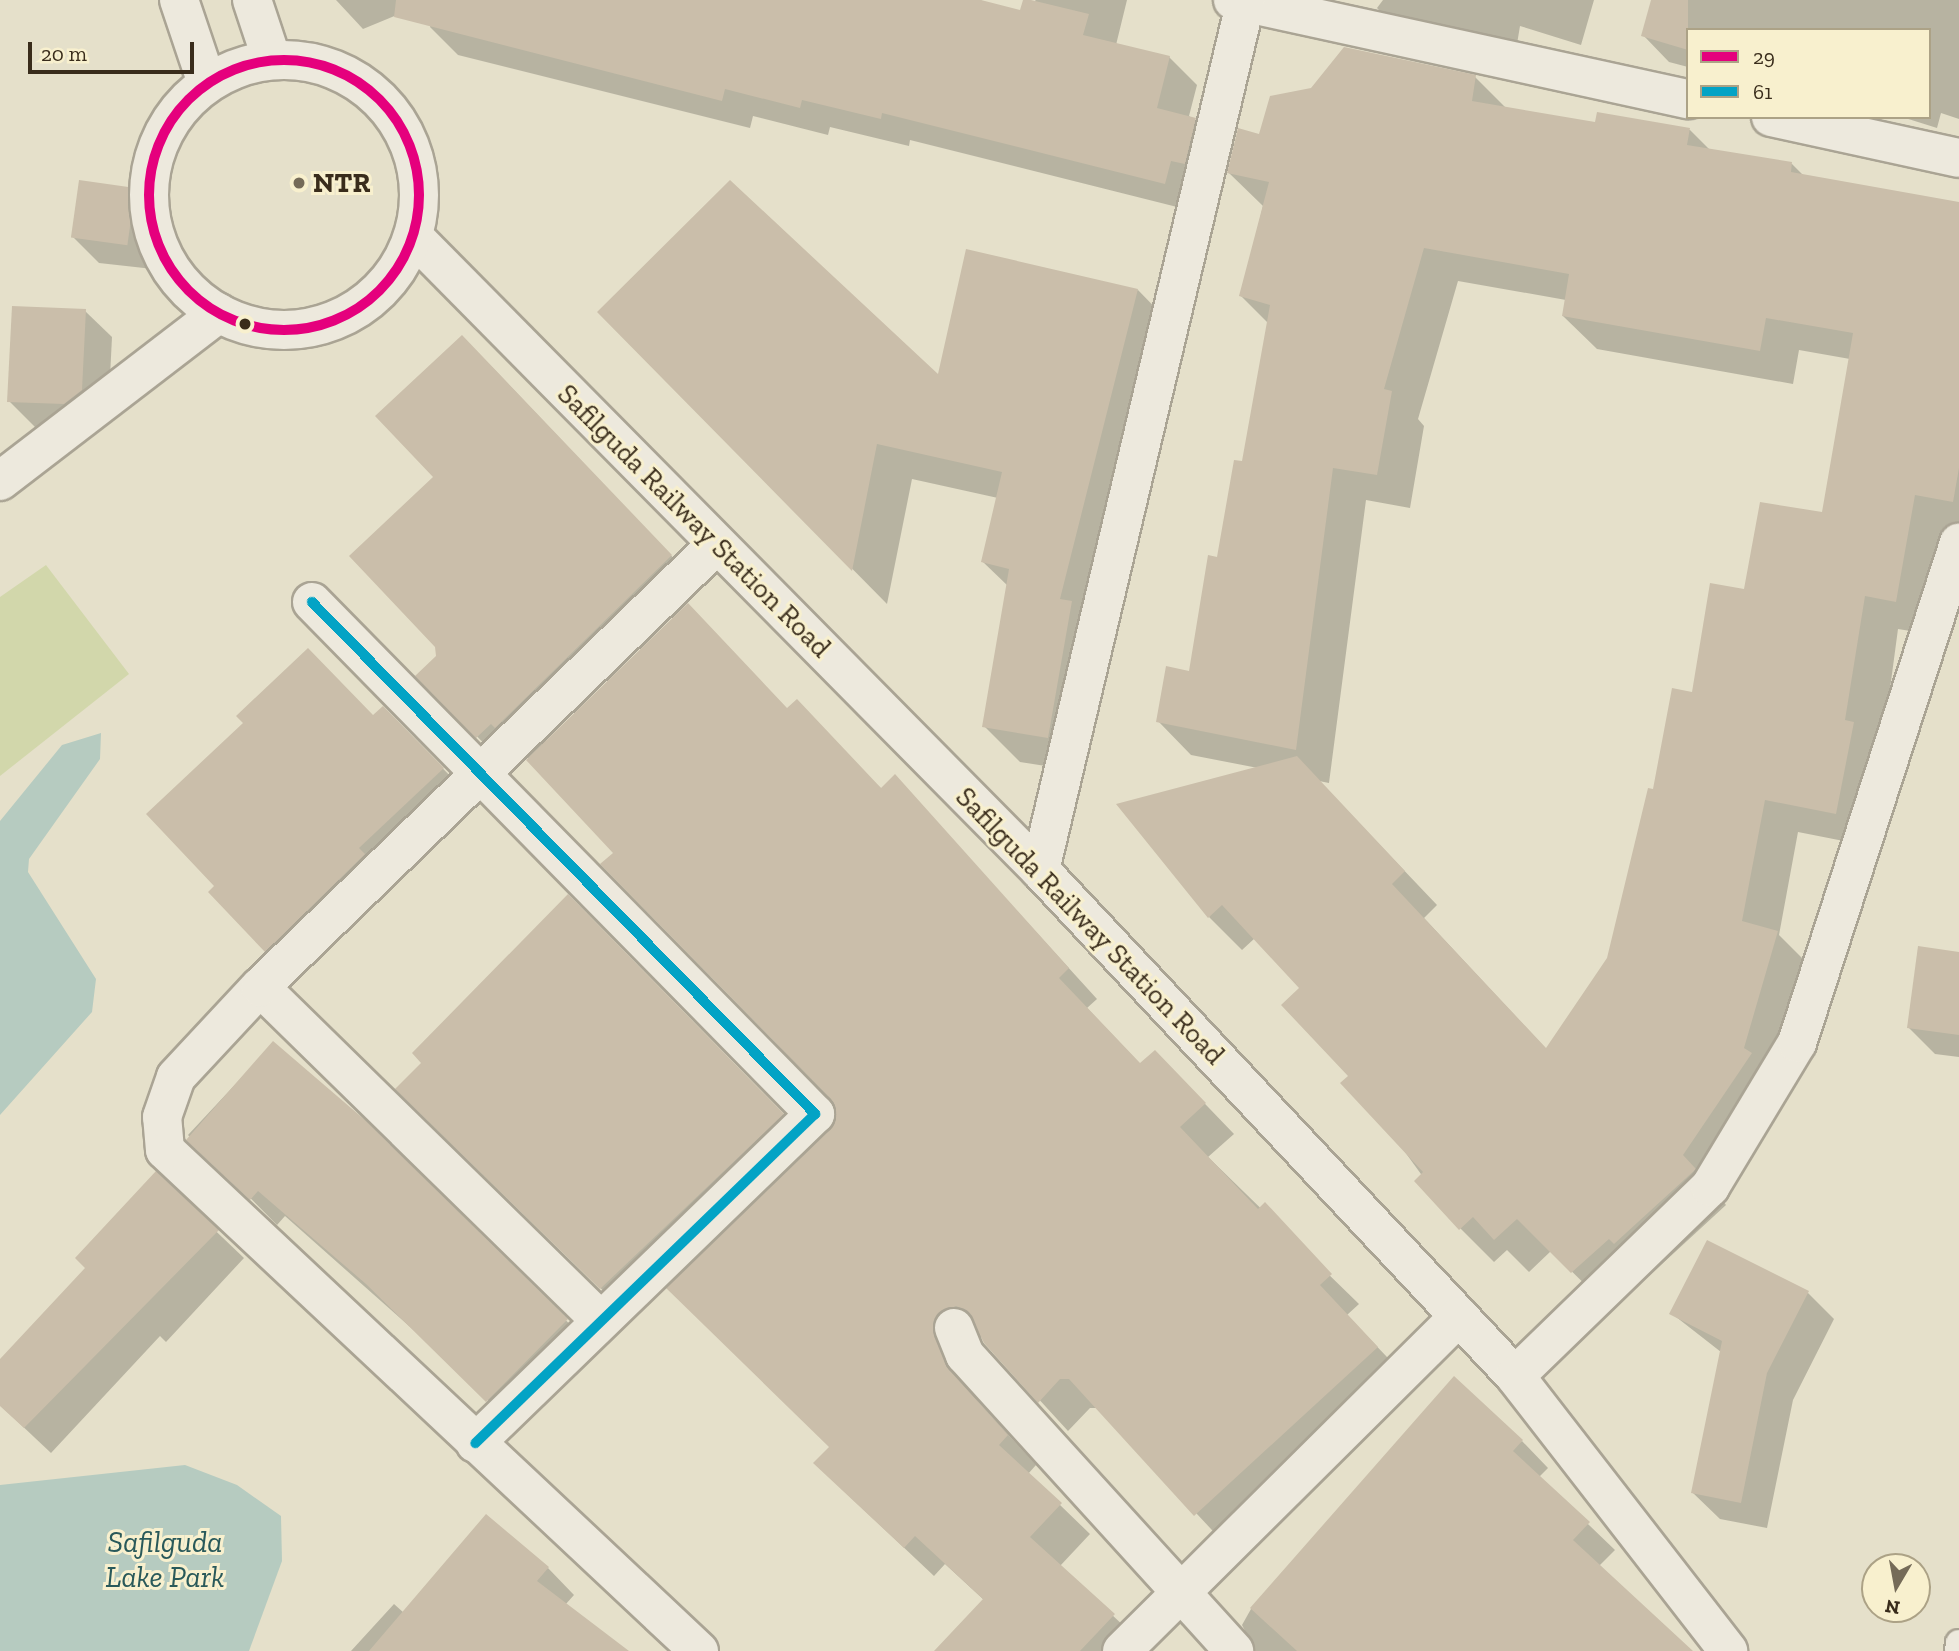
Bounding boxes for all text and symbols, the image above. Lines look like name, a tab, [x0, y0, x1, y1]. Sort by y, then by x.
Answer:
scale bar	[32, 28, 198, 72]
legend	[1686, 28, 1931, 119]
text: 20 m	[41, 41, 87, 66]
text: 29	[1753, 44, 1775, 69]
text: 61	[1753, 79, 1772, 104]
place label: NTR	[313, 166, 370, 200]
marker: NTR	[291, 175, 307, 191]
unlabelled marker	[238, 317, 252, 331]
street label: Safilguda Railway Station Road	[550, 377, 838, 665]
street label: Safilguda Railway Station Road	[948, 780, 1232, 1072]
water label: Safilguda Lake Park	[106, 1524, 224, 1594]
north arrow	[1861, 1553, 1931, 1623]
text: N	[1884, 1595, 1902, 1620]

